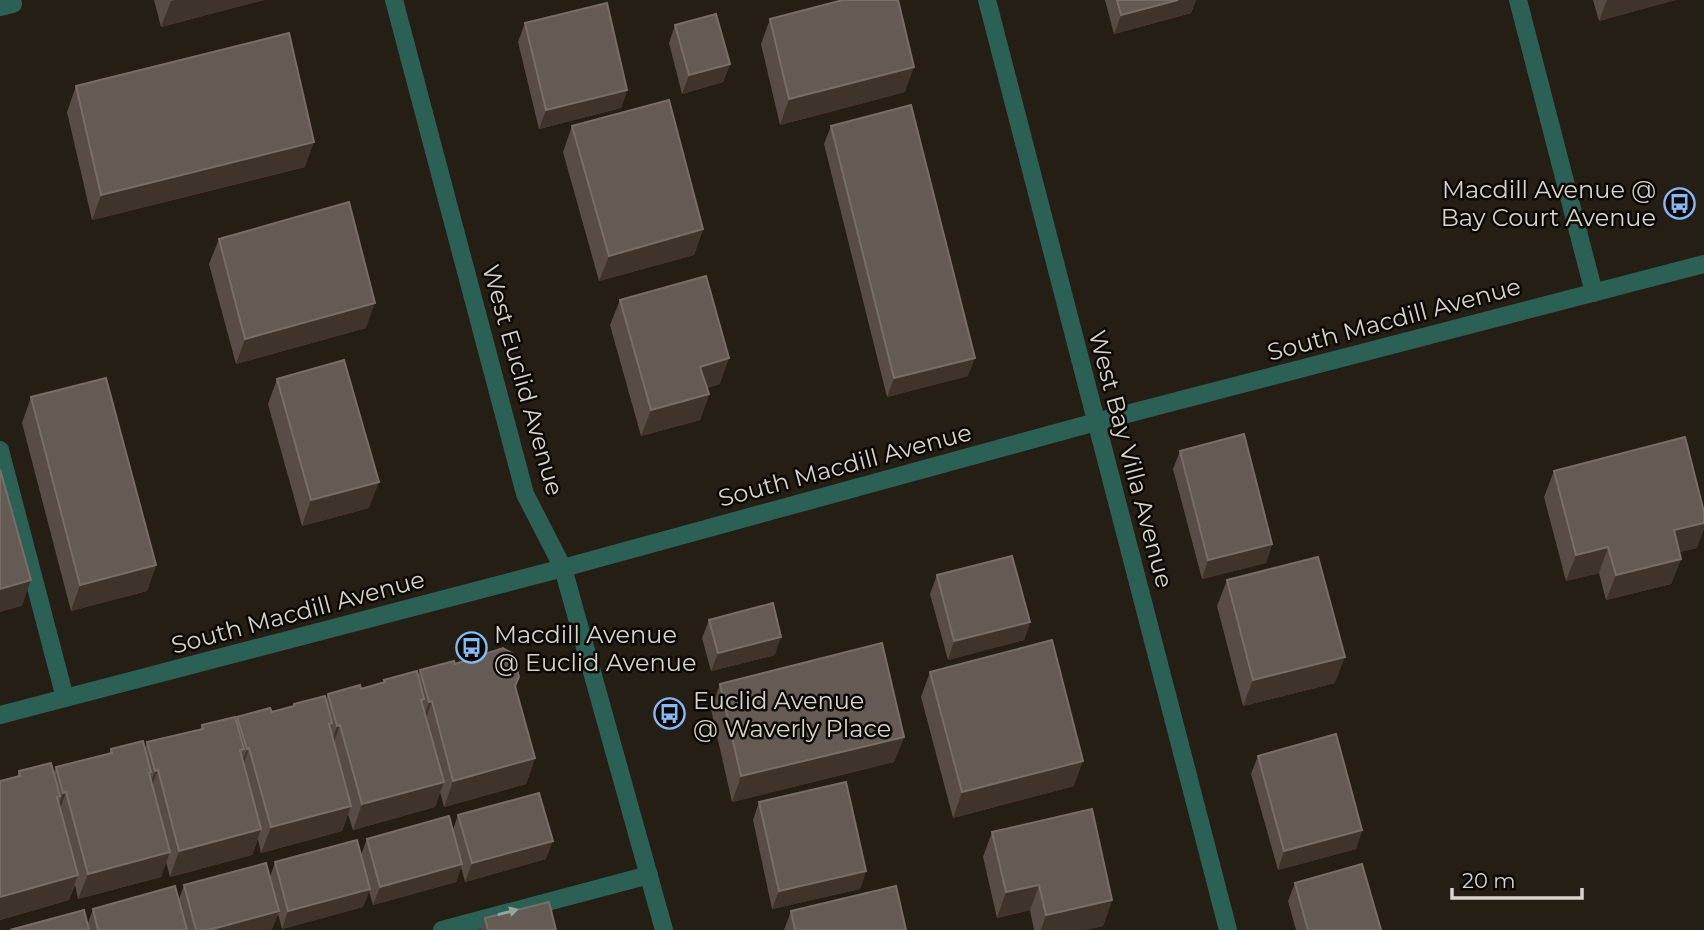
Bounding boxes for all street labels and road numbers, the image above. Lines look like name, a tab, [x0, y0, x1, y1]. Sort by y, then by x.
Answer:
street label: West Euclid Avenue	[476, 261, 570, 499]
street label: South Macdill Avenue	[1264, 271, 1524, 367]
street label: West Bay Villa Avenue	[1083, 327, 1179, 591]
street label: South Macdill Avenue	[715, 417, 975, 513]
street label: South Macdill Avenue	[168, 564, 428, 660]

